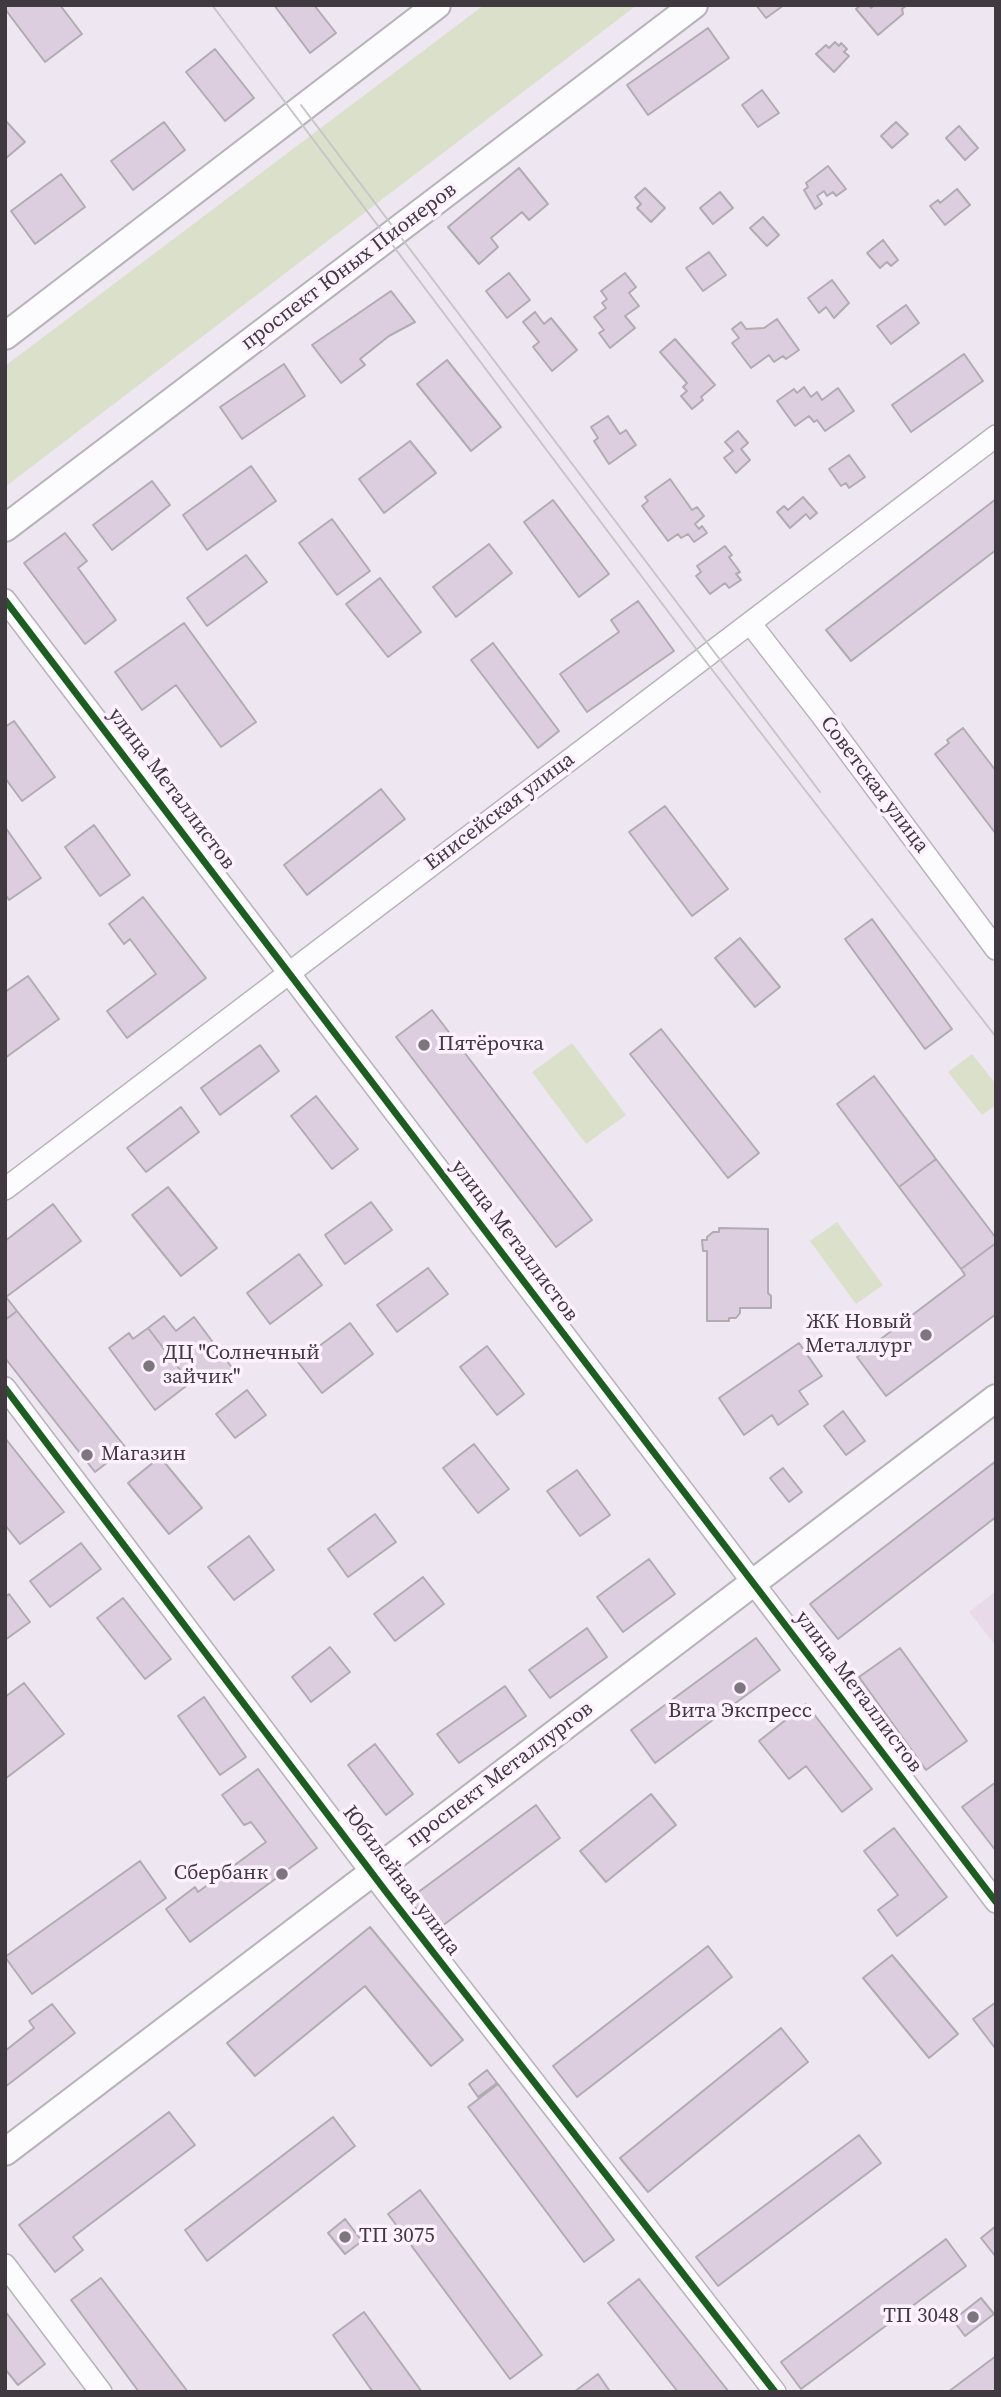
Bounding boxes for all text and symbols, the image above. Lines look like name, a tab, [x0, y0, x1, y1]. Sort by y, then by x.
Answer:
street label: проспект Юных Пионеров	[236, 178, 462, 356]
street label: улица Металлистов	[102, 703, 240, 875]
street label: Советская улица	[814, 712, 934, 858]
street label: Енисейская улица	[420, 747, 580, 877]
place label: Пятёрочка	[438, 1032, 544, 1058]
marker: Пятёрочка	[416, 1037, 432, 1053]
street label: улица Металлистов	[445, 1155, 583, 1327]
place label: ЖК Новый Металлург	[805, 1310, 912, 1360]
marker: ЖК Новый Металлург	[918, 1327, 934, 1343]
place label: ДЦ "Солнечный зайчик"	[163, 1341, 320, 1391]
marker: ДЦ "Солнечный зайчик"	[141, 1358, 157, 1374]
place label: Магазин	[101, 1442, 186, 1468]
marker: Магазин	[79, 1447, 95, 1463]
street label: улица Металлистов	[789, 1606, 927, 1778]
marker: Вита Экспресс	[732, 1680, 748, 1696]
street label: проспект Металлургов	[402, 1697, 598, 1853]
place label: Вита Экспресс	[668, 1699, 812, 1725]
street label: Юбилейная улица	[336, 1801, 466, 1961]
place label: Сбербанк	[174, 1861, 268, 1887]
marker: Сбербанк	[274, 1866, 290, 1882]
place label: ТП 3075	[359, 2224, 435, 2250]
marker: ТП 3075	[337, 2229, 353, 2245]
place label: ТП 3048	[883, 2304, 959, 2330]
marker: ТП 3048	[965, 2309, 981, 2325]

